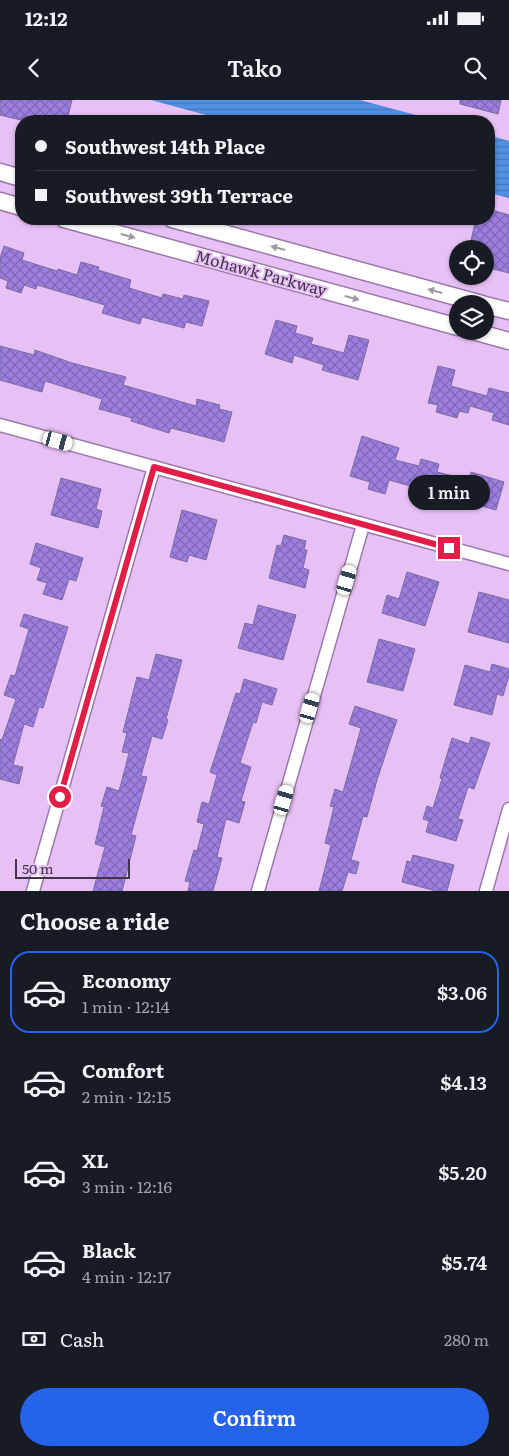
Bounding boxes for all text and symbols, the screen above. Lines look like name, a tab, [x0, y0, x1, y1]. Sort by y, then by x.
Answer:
text: 12:12	[25, 4, 67, 32]
text: Tako	[227, 51, 282, 84]
icon: back	[20, 54, 48, 82]
icon: search	[461, 54, 489, 82]
text: Southwest 14th Place	[65, 132, 265, 160]
text: Southwest 39th Terrace	[65, 181, 293, 209]
one-way arrow	[121, 233, 136, 241]
map controls	[449, 240, 494, 340]
button: locate	[449, 240, 494, 285]
street label: Mohawk Parkway	[193, 243, 330, 301]
one-way arrow	[270, 244, 286, 252]
one-way arrow	[427, 287, 442, 295]
one-way arrow	[345, 294, 360, 302]
button: layers	[449, 295, 494, 340]
car	[41, 430, 74, 452]
callout: 1 min	[408, 476, 490, 510]
text: 1 min	[428, 480, 470, 504]
route end	[438, 537, 460, 559]
car	[335, 563, 358, 597]
car	[298, 692, 321, 724]
car	[272, 784, 295, 816]
route start	[49, 786, 71, 808]
scale bar	[15, 856, 130, 879]
text: 50 m	[22, 858, 54, 878]
text: Choose a ride	[20, 904, 169, 937]
text: Economy	[82, 966, 171, 994]
icon: car	[22, 970, 67, 1015]
text: $3.06	[437, 978, 487, 1006]
text: 1 min · 12:14	[82, 994, 170, 1018]
text: Comfort	[82, 1056, 164, 1084]
icon: car	[22, 1060, 67, 1105]
text: $4.13	[440, 1068, 487, 1096]
text: 2 min · 12:15	[82, 1084, 171, 1108]
text: XL	[82, 1146, 109, 1174]
icon: car	[22, 1150, 67, 1195]
text: $5.20	[438, 1158, 487, 1186]
text: 3 min · 12:16	[82, 1174, 172, 1198]
text: Black	[82, 1236, 136, 1264]
icon: car	[22, 1240, 67, 1285]
text: $5.74	[441, 1248, 487, 1276]
text: 4 min · 12:17	[82, 1264, 171, 1288]
icon: cash	[20, 1325, 48, 1353]
text: Cash	[60, 1325, 104, 1353]
text: 280 m	[444, 1327, 489, 1351]
button: Confirm	[20, 1388, 489, 1446]

